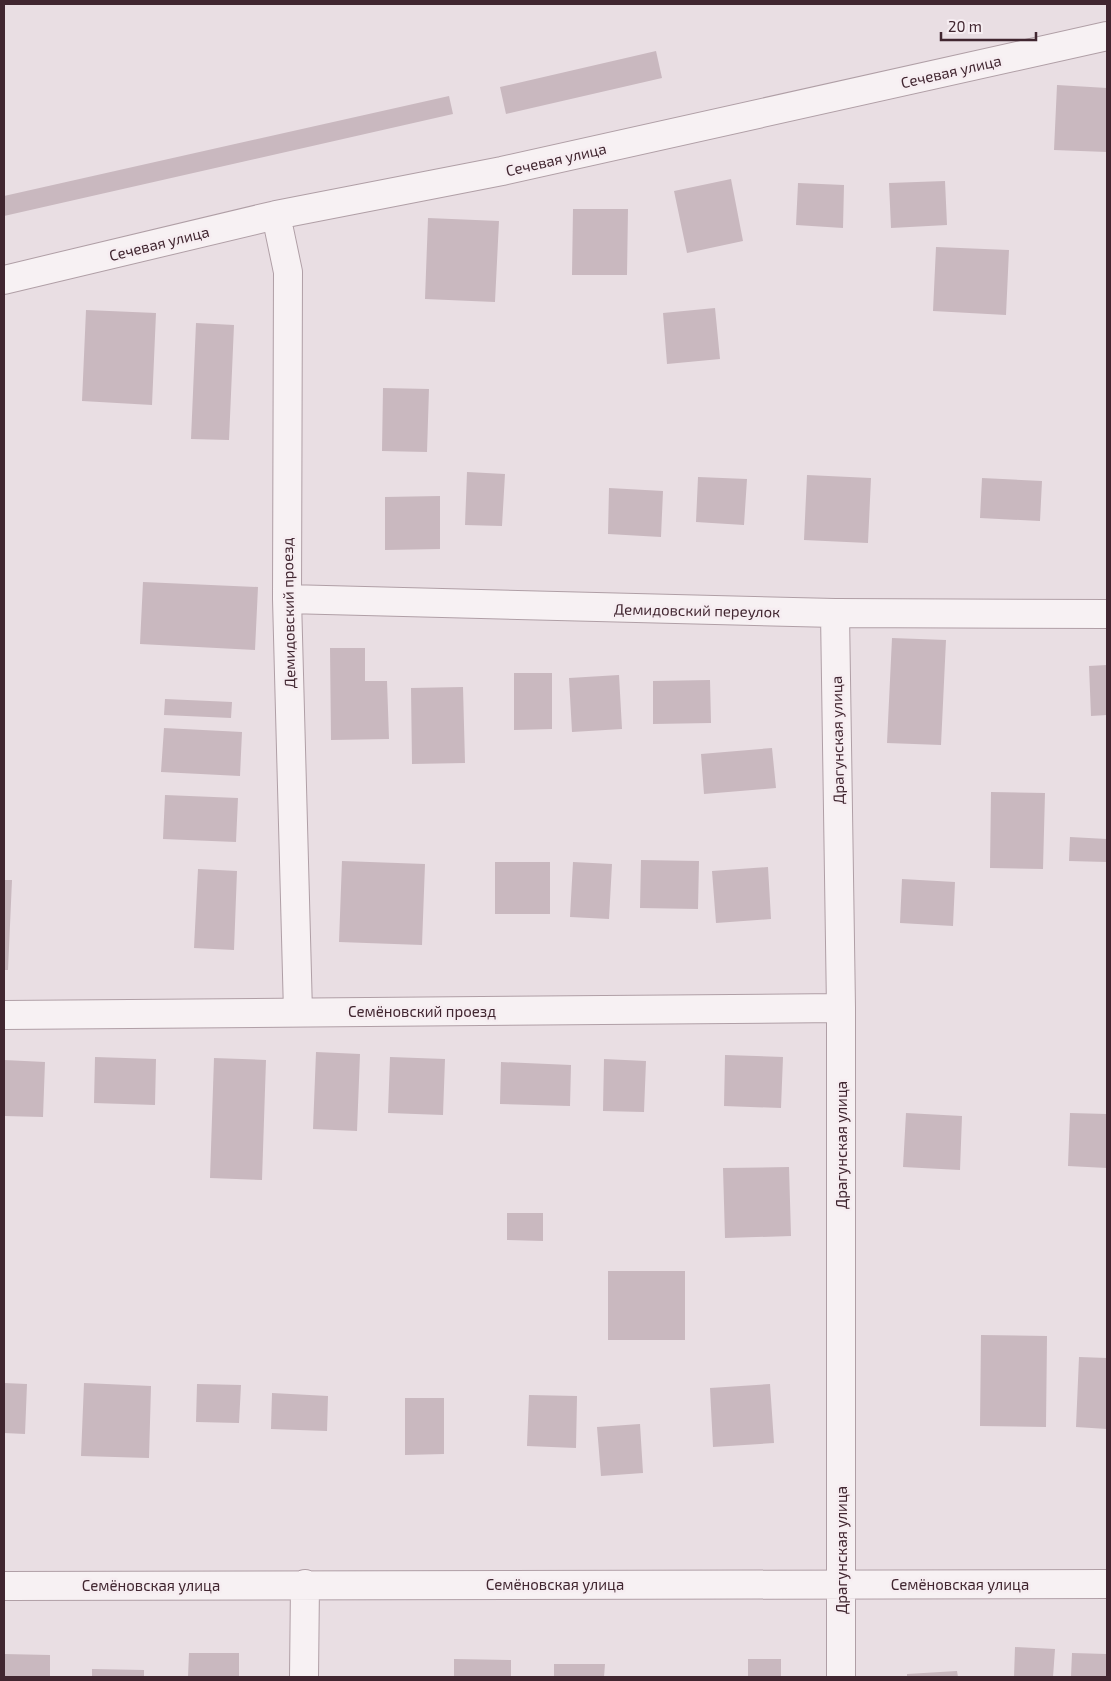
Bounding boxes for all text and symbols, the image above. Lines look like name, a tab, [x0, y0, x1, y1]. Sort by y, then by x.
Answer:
scale bar	[941, 10, 1036, 42]
text: 20 m	[948, 17, 982, 35]
street label: Сечевая улица	[899, 51, 1003, 92]
street label: Сечевая улица	[504, 139, 608, 180]
street label: Сечевая улица	[107, 222, 211, 265]
street label: Демидовский проезд	[278, 537, 298, 689]
street label: Демидовский переулок	[614, 600, 780, 621]
street label: Драгунская улица	[827, 676, 848, 804]
street label: Семёновский проезд	[348, 1002, 496, 1020]
street label: Драгунская улица	[832, 1081, 851, 1209]
street label: Драгунская улица	[832, 1486, 851, 1614]
street label: Семёновская улица	[486, 1575, 624, 1594]
street label: Семёновская улица	[891, 1575, 1029, 1594]
street label: Семёновская улица	[82, 1576, 220, 1595]

